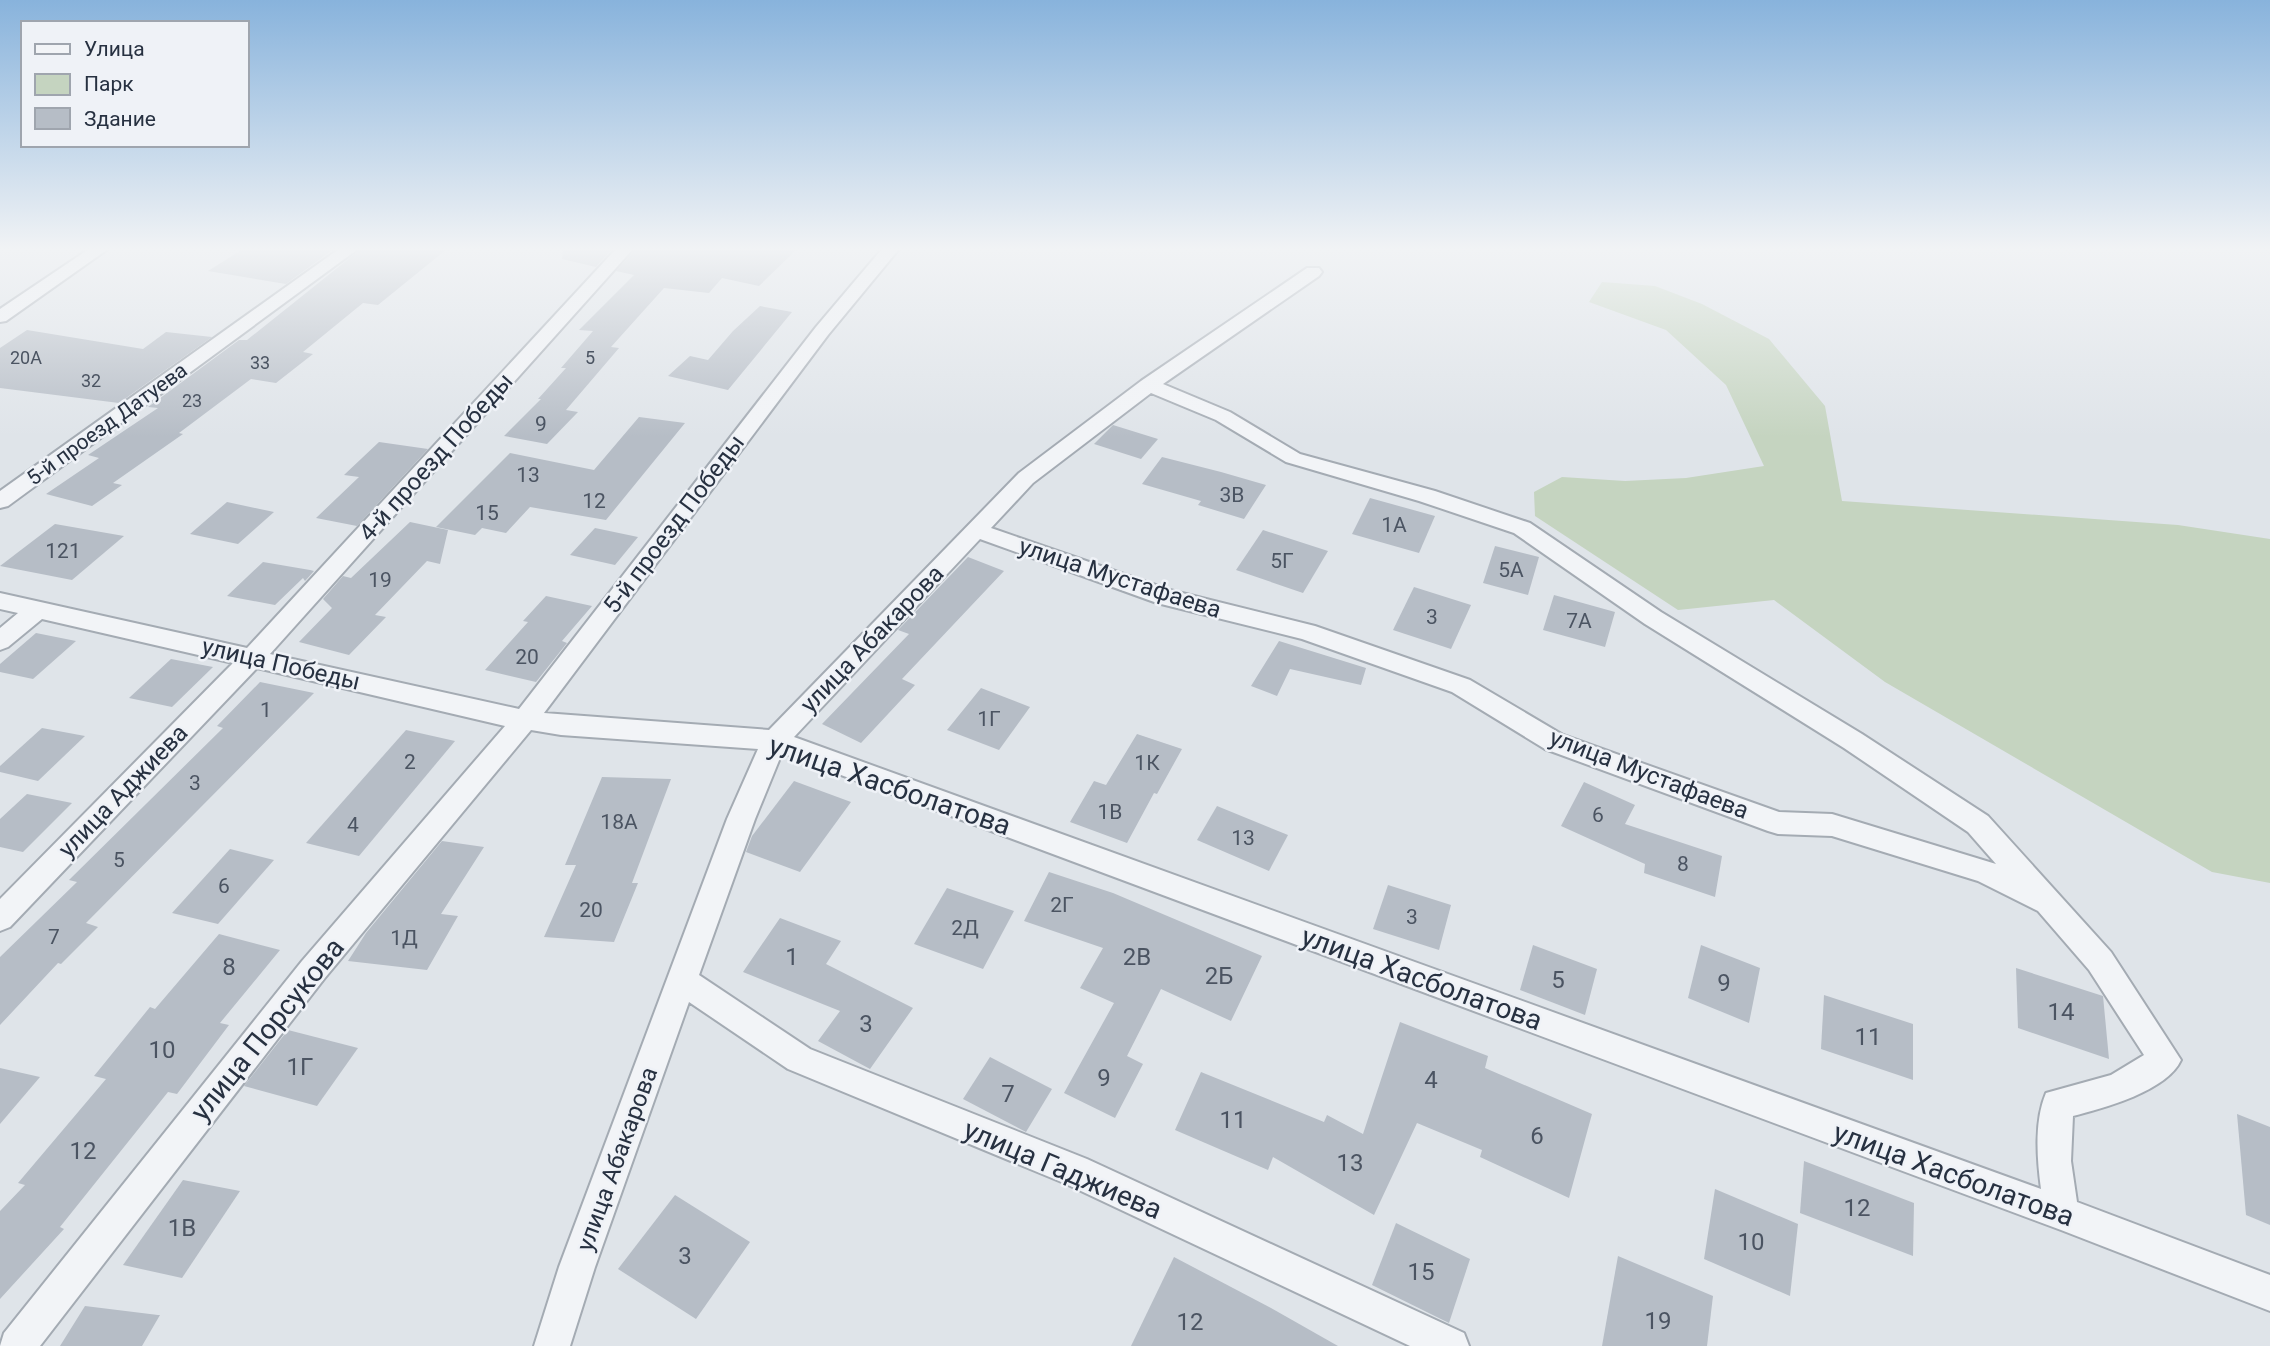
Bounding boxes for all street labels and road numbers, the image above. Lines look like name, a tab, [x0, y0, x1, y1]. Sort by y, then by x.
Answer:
street label: 5-й проезд Датуева	[22, 358, 192, 490]
street label: 4-й проезд Победы	[353, 367, 519, 547]
street label: 5-й проезд Победы	[598, 429, 750, 619]
street label: улица Мустафаева	[1015, 532, 1225, 624]
street label: улица Абакарова	[795, 560, 949, 718]
street label: улица Победы	[199, 632, 363, 696]
street label: улица Аджиева	[53, 719, 193, 863]
street label: улица Мустафаева	[1546, 723, 1752, 825]
street label: улица Хасболатова	[764, 729, 1015, 842]
street label: улица Хасболатова	[1297, 920, 1547, 1037]
street label: улица Порсукова	[184, 931, 351, 1127]
street label: улица Абакарова	[571, 1063, 663, 1255]
street label: улица Гаджиева	[959, 1113, 1167, 1226]
street label: улица Хасболатова	[1829, 1116, 2079, 1233]

